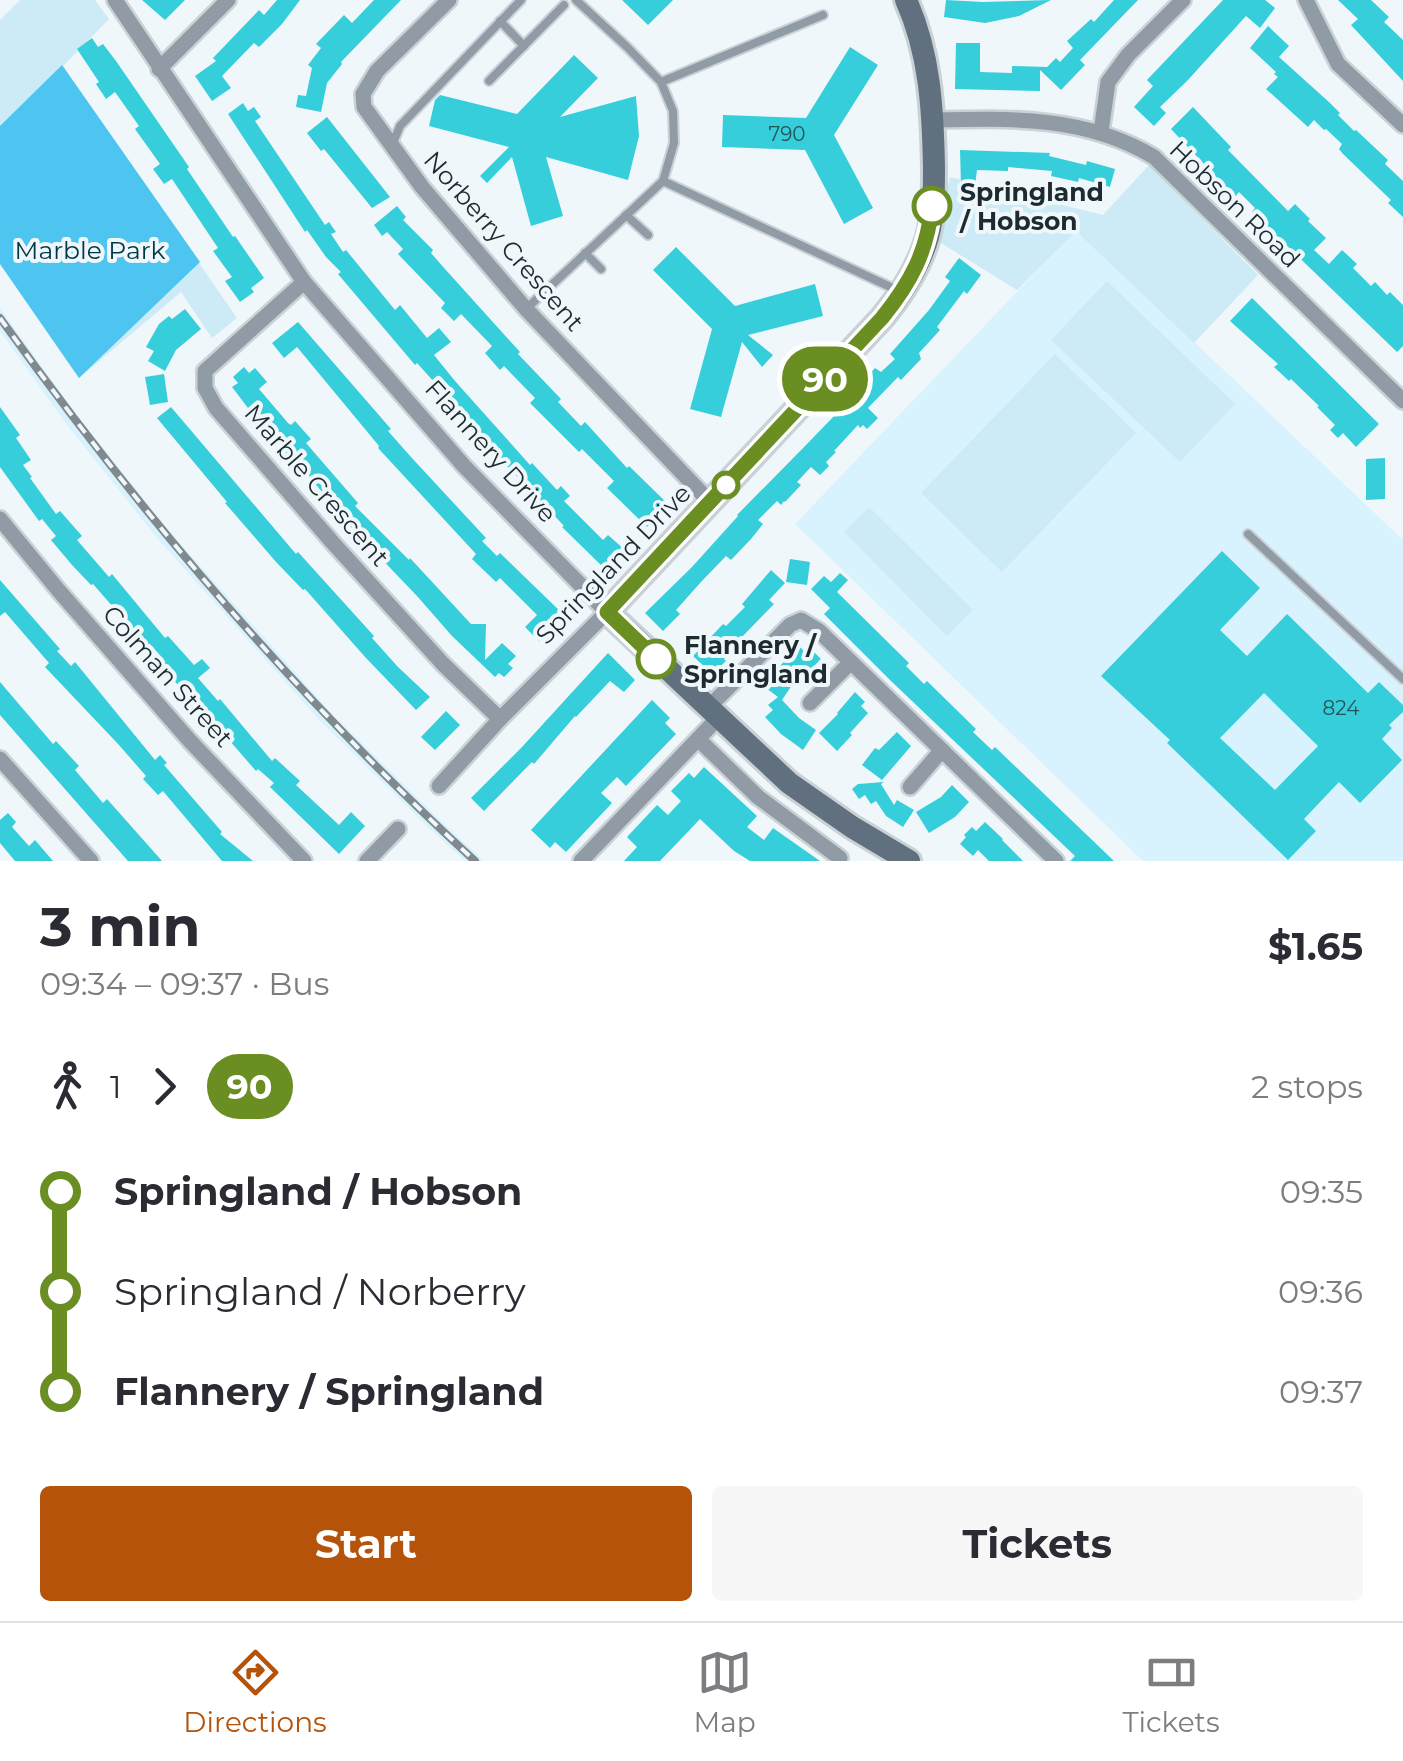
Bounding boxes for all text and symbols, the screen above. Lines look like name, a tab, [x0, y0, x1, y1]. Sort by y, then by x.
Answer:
house number: 790	[768, 122, 806, 146]
street label: Hobson Road	[1164, 134, 1306, 274]
street label: Norberry Crescent	[418, 145, 590, 337]
place label: Springland / Hobson	[959, 177, 1104, 236]
marker: Springland / Hobson	[913, 187, 951, 225]
park label: Marble Park	[15, 235, 165, 265]
line badge: 90	[780, 346, 870, 412]
text: 90	[802, 358, 848, 401]
street label: Flannery Drive	[419, 373, 563, 529]
street label: Marble Crescent	[239, 398, 395, 572]
unlabelled marker	[713, 472, 739, 498]
street label: Springland Drive	[529, 478, 697, 650]
street label: Colman Street	[97, 599, 239, 753]
place label: Flannery / Springland	[684, 630, 828, 689]
marker: Flannery / Springland	[637, 640, 675, 678]
house number: 824	[1323, 696, 1359, 720]
text: 3 min	[40, 893, 200, 960]
text: $1.65	[1268, 923, 1363, 970]
text: 09:34 – 09:37 · Bus	[40, 964, 329, 1003]
icon: walk	[40, 1059, 95, 1114]
icon: forward	[137, 1059, 192, 1114]
text: 90	[227, 1065, 273, 1108]
text: 1	[110, 1067, 122, 1106]
text: 2 stops	[1251, 1067, 1363, 1106]
text: Springland / Hobson	[114, 1168, 522, 1215]
text: 09:35	[1280, 1172, 1363, 1211]
text: Springland / Norberry	[114, 1268, 526, 1315]
text: 09:36	[1278, 1272, 1363, 1311]
text: Flannery / Springland	[114, 1368, 544, 1415]
text: 09:37	[1279, 1372, 1363, 1411]
button: Start	[40, 1486, 692, 1601]
button: Tickets	[712, 1486, 1363, 1601]
tab: Directions	[183, 1645, 327, 1739]
tab: Map	[693, 1645, 756, 1739]
tab: Tickets	[1122, 1645, 1220, 1739]

